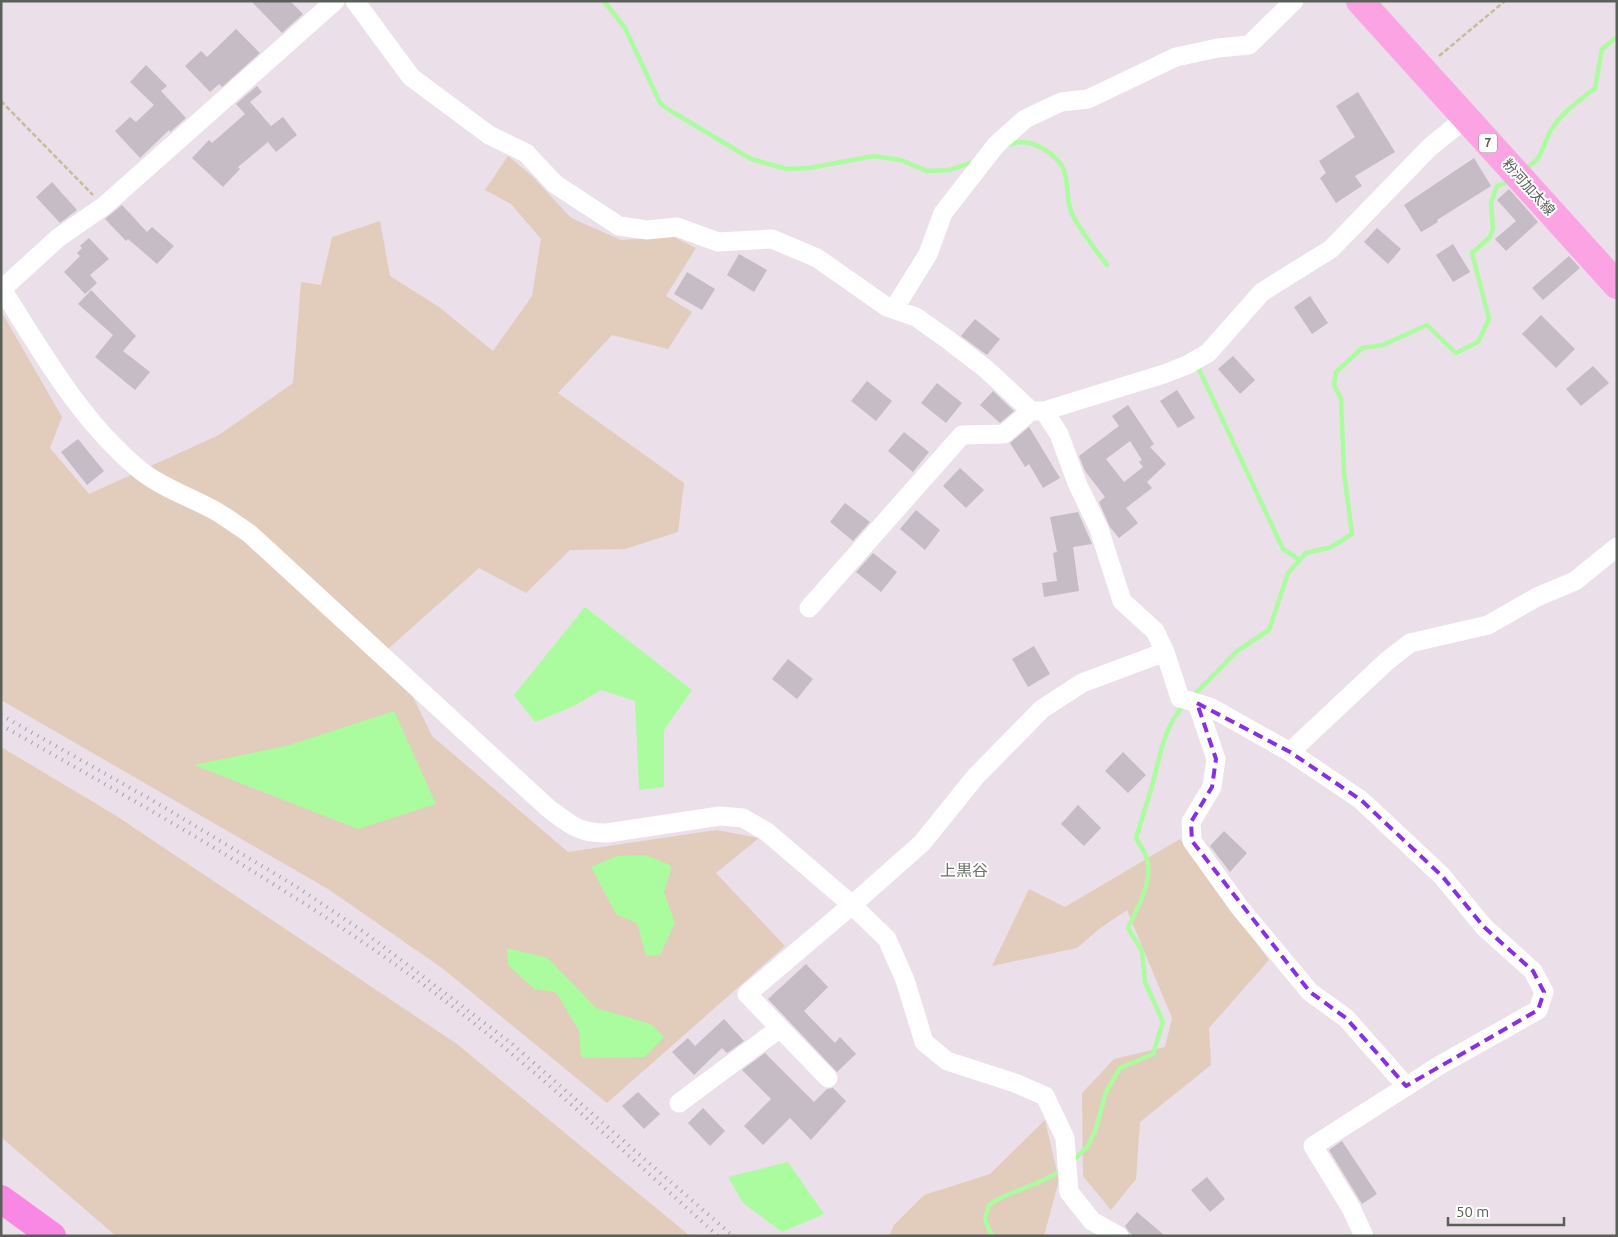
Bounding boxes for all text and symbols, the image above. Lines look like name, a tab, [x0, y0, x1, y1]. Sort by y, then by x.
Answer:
road number: 7	[1479, 134, 1497, 152]
street label: 粉河加太線	[1500, 156, 1558, 218]
district label: 上黒谷	[940, 861, 988, 879]
scale bar	[1448, 1194, 1564, 1226]
text: 50 m	[1456, 1203, 1489, 1220]

